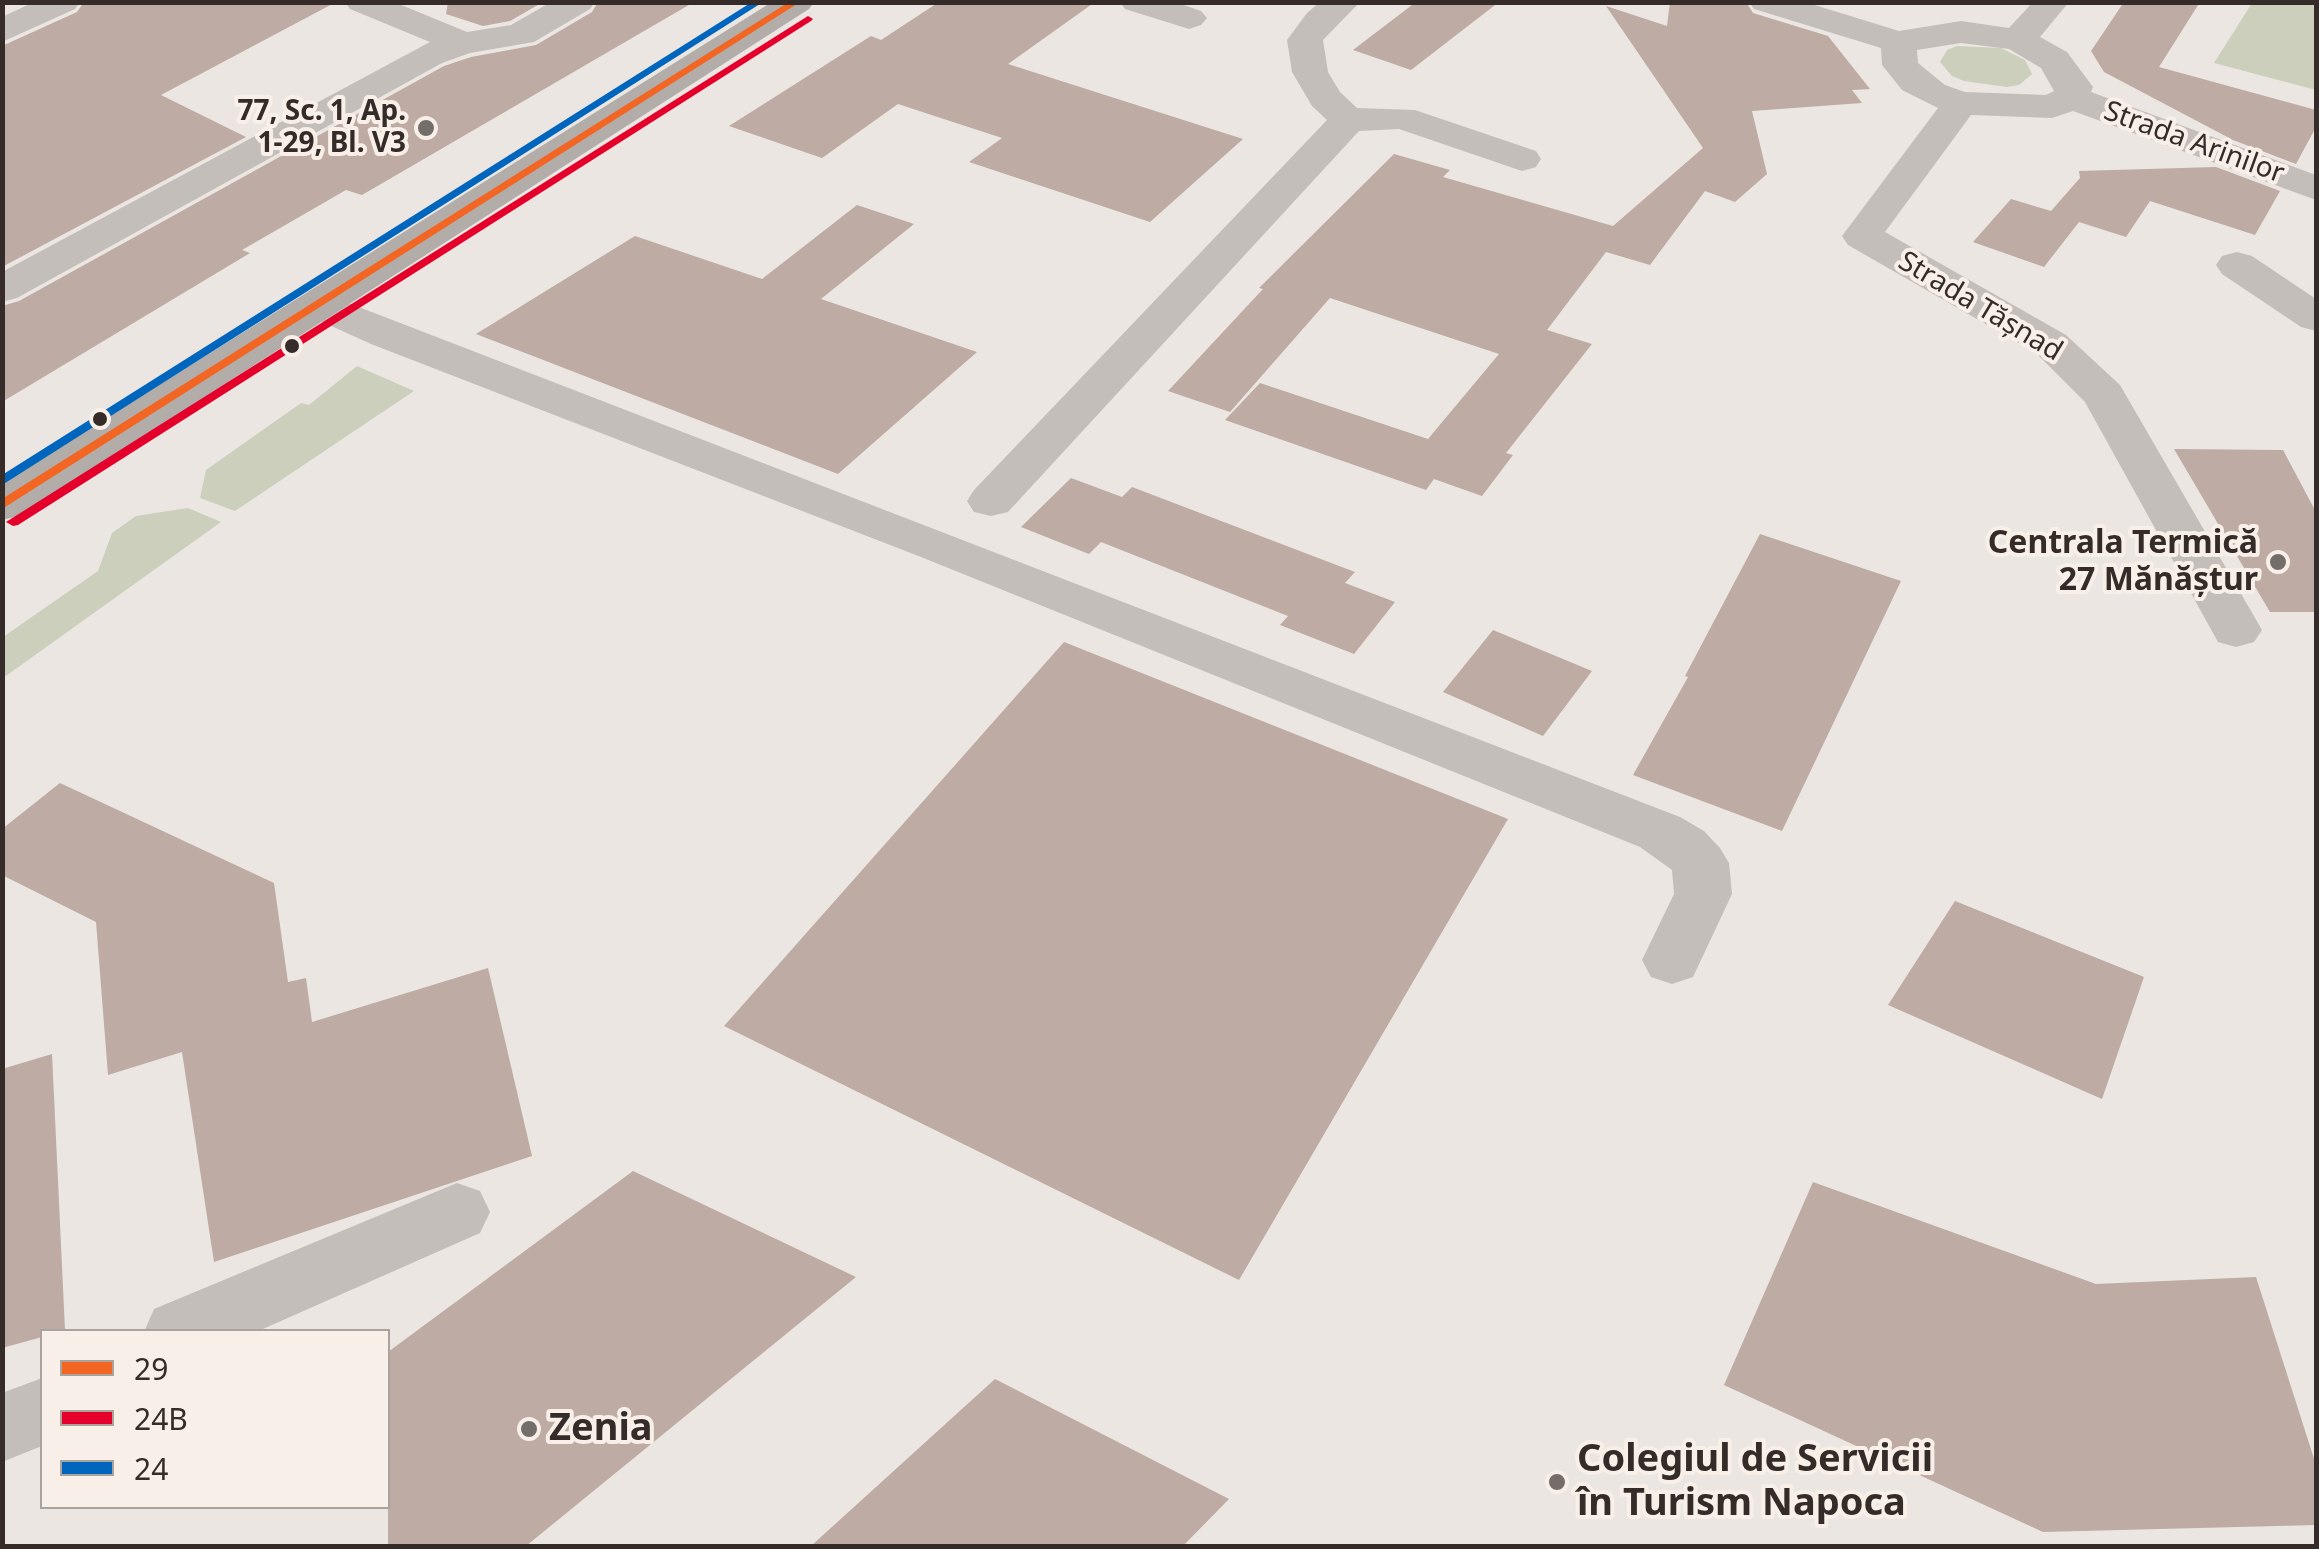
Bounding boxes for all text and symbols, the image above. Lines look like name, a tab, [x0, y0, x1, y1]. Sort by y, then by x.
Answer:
place label: 77, Sc. 1, Ap. 1-29, Bl. V3	[237, 95, 406, 161]
street label: Strada Arinilor	[2099, 95, 2289, 191]
marker: 77, Sc. 1, Ap. 1-29, Bl. V3	[415, 117, 437, 139]
street label: Strada Tășnad	[1892, 245, 2068, 369]
unlabelled marker	[282, 336, 302, 356]
unlabelled marker	[90, 409, 110, 429]
place label: Centrala Termică 27 Mănăștur	[1988, 525, 2258, 600]
marker: Centrala Termică 27 Mănăștur	[2267, 551, 2289, 573]
legend	[40, 1329, 390, 1509]
text: 29	[134, 1348, 168, 1389]
text: 24B	[134, 1398, 188, 1439]
place label: Zenia	[549, 1406, 653, 1452]
marker: Zenia	[518, 1418, 540, 1440]
place label: Colegiul de Servicii în Turism Napoca	[1577, 1437, 1933, 1526]
text: 24	[134, 1448, 168, 1489]
marker: Colegiul de Servicii în Turism Napoca	[1546, 1471, 1568, 1493]

